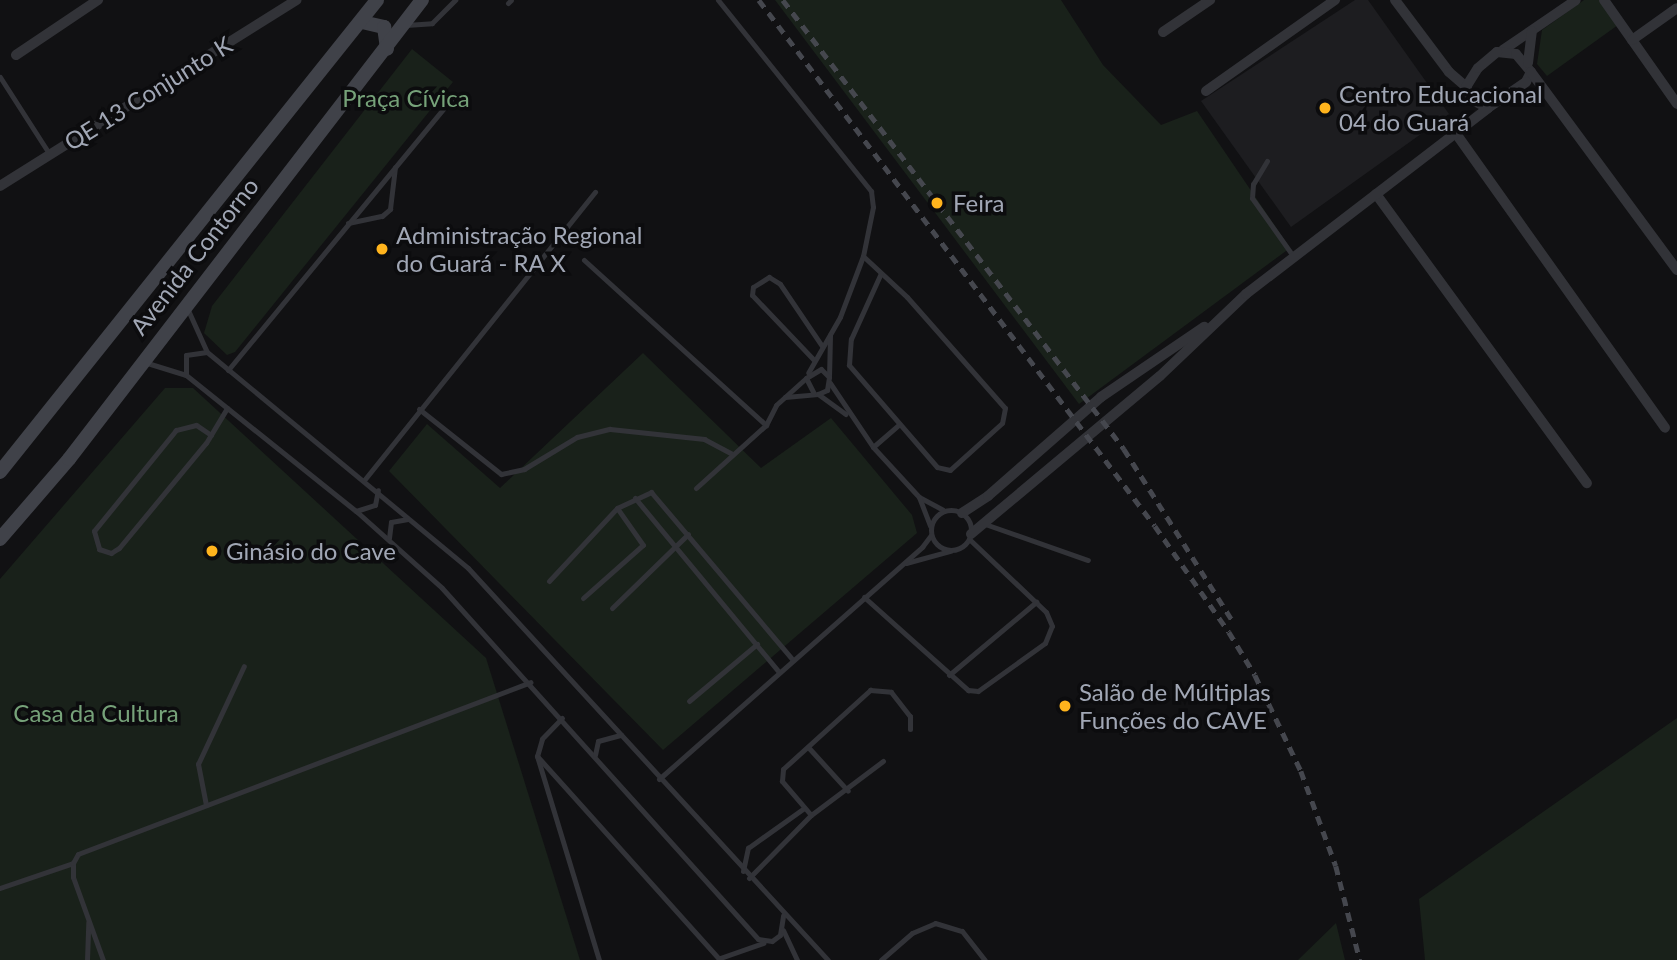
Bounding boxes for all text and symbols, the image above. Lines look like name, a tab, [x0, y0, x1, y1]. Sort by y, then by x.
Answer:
street label: QE 13 Conjunto K	[59, 30, 237, 156]
place label: Centro Educacional 04 do Guará	[1339, 80, 1543, 136]
park label: Praça Cívica	[342, 84, 470, 112]
marker: Centro Educacional 04 do Guará	[1317, 100, 1333, 116]
street label: Avenida Contorno	[124, 172, 264, 340]
place label: Feira	[953, 189, 1004, 217]
marker: Feira	[927, 193, 947, 213]
place label: Administração Regional do Guará - RA X	[396, 221, 642, 277]
marker: Administração Regional do Guará - RA X	[374, 241, 390, 257]
place label: Ginásio do Cave	[226, 537, 396, 565]
marker: Ginásio do Cave	[204, 543, 220, 559]
place label: Salão de Múltiplas Funções do CAVE	[1079, 678, 1271, 734]
marker: Salão de Múltiplas Funções do CAVE	[1057, 698, 1073, 714]
park label: Casa da Cultura	[13, 699, 179, 727]

